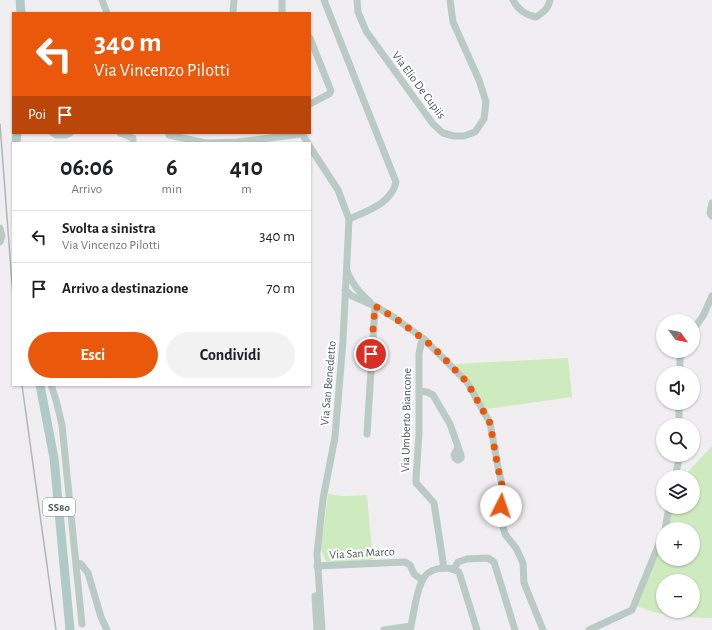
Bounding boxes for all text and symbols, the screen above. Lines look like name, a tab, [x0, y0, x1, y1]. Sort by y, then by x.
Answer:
icon: left	[28, 28, 80, 80]
text: 340 m	[94, 29, 162, 57]
street label: Via Elio De Cupiis	[390, 49, 448, 121]
text: Via Vincenzo Pilotti	[94, 62, 230, 80]
icon: arrive	[54, 104, 76, 126]
text: Poi	[28, 107, 46, 122]
text: 06:06	[60, 156, 114, 180]
text: 6	[166, 156, 178, 180]
text: 410	[230, 156, 263, 180]
text: Arrivo	[71, 183, 102, 196]
text: min	[162, 183, 182, 196]
text: m	[241, 183, 252, 196]
text: Svolta a sinistra	[62, 221, 156, 236]
icon: left	[28, 226, 50, 248]
text: 340 m	[259, 229, 295, 244]
text: Via Vincenzo Pilotti	[62, 239, 160, 252]
icon: arrive	[28, 278, 50, 300]
text: Arrivo a destinazione	[62, 281, 188, 296]
text: 70 m	[266, 281, 295, 296]
north arrow	[656, 314, 700, 358]
map controls	[656, 314, 700, 618]
button: Esci	[28, 332, 158, 378]
button: Condividi	[166, 332, 295, 378]
pin	[354, 337, 388, 371]
street label: Via San Benedetto	[318, 340, 338, 426]
icon: arrive	[360, 343, 382, 365]
button: sound	[656, 366, 700, 410]
street label: Via Umberto Biancone	[399, 368, 413, 472]
button: search	[656, 418, 700, 462]
button: layers	[656, 470, 700, 514]
position arrow	[480, 485, 522, 527]
road number: SS80	[43, 498, 75, 516]
button: +	[656, 522, 700, 566]
street label: Via San Marco	[329, 545, 395, 561]
button: −	[656, 574, 700, 618]

